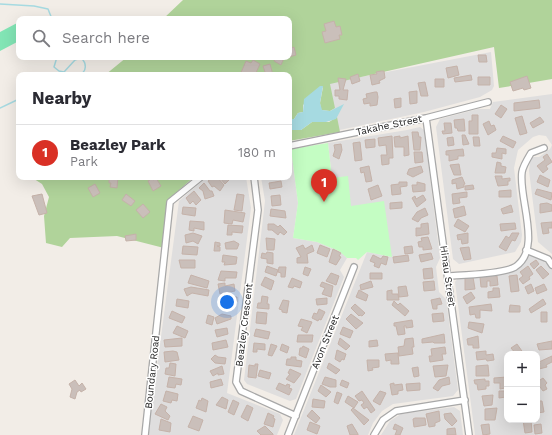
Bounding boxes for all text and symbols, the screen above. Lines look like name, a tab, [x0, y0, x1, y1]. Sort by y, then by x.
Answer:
search box	[16, 16, 292, 60]
icon: search	[30, 27, 52, 49]
text: Search here	[62, 29, 150, 47]
text: Nearby	[32, 88, 91, 108]
street label: Takahe Street	[355, 112, 424, 137]
text: Beazley Park	[70, 136, 166, 154]
text: 1	[42, 145, 48, 160]
text: 180 m	[238, 145, 276, 160]
text: Park	[70, 154, 98, 169]
pin: 1	[311, 169, 337, 202]
street label: Hinau Street	[438, 245, 458, 308]
street label: Beazley Crescent	[233, 282, 255, 367]
your location	[217, 292, 237, 312]
street label: Avon Street	[309, 313, 341, 371]
street label: Boundary Road	[143, 335, 161, 409]
map controls	[504, 351, 540, 423]
button: +	[504, 351, 540, 387]
button: −	[504, 387, 540, 423]

